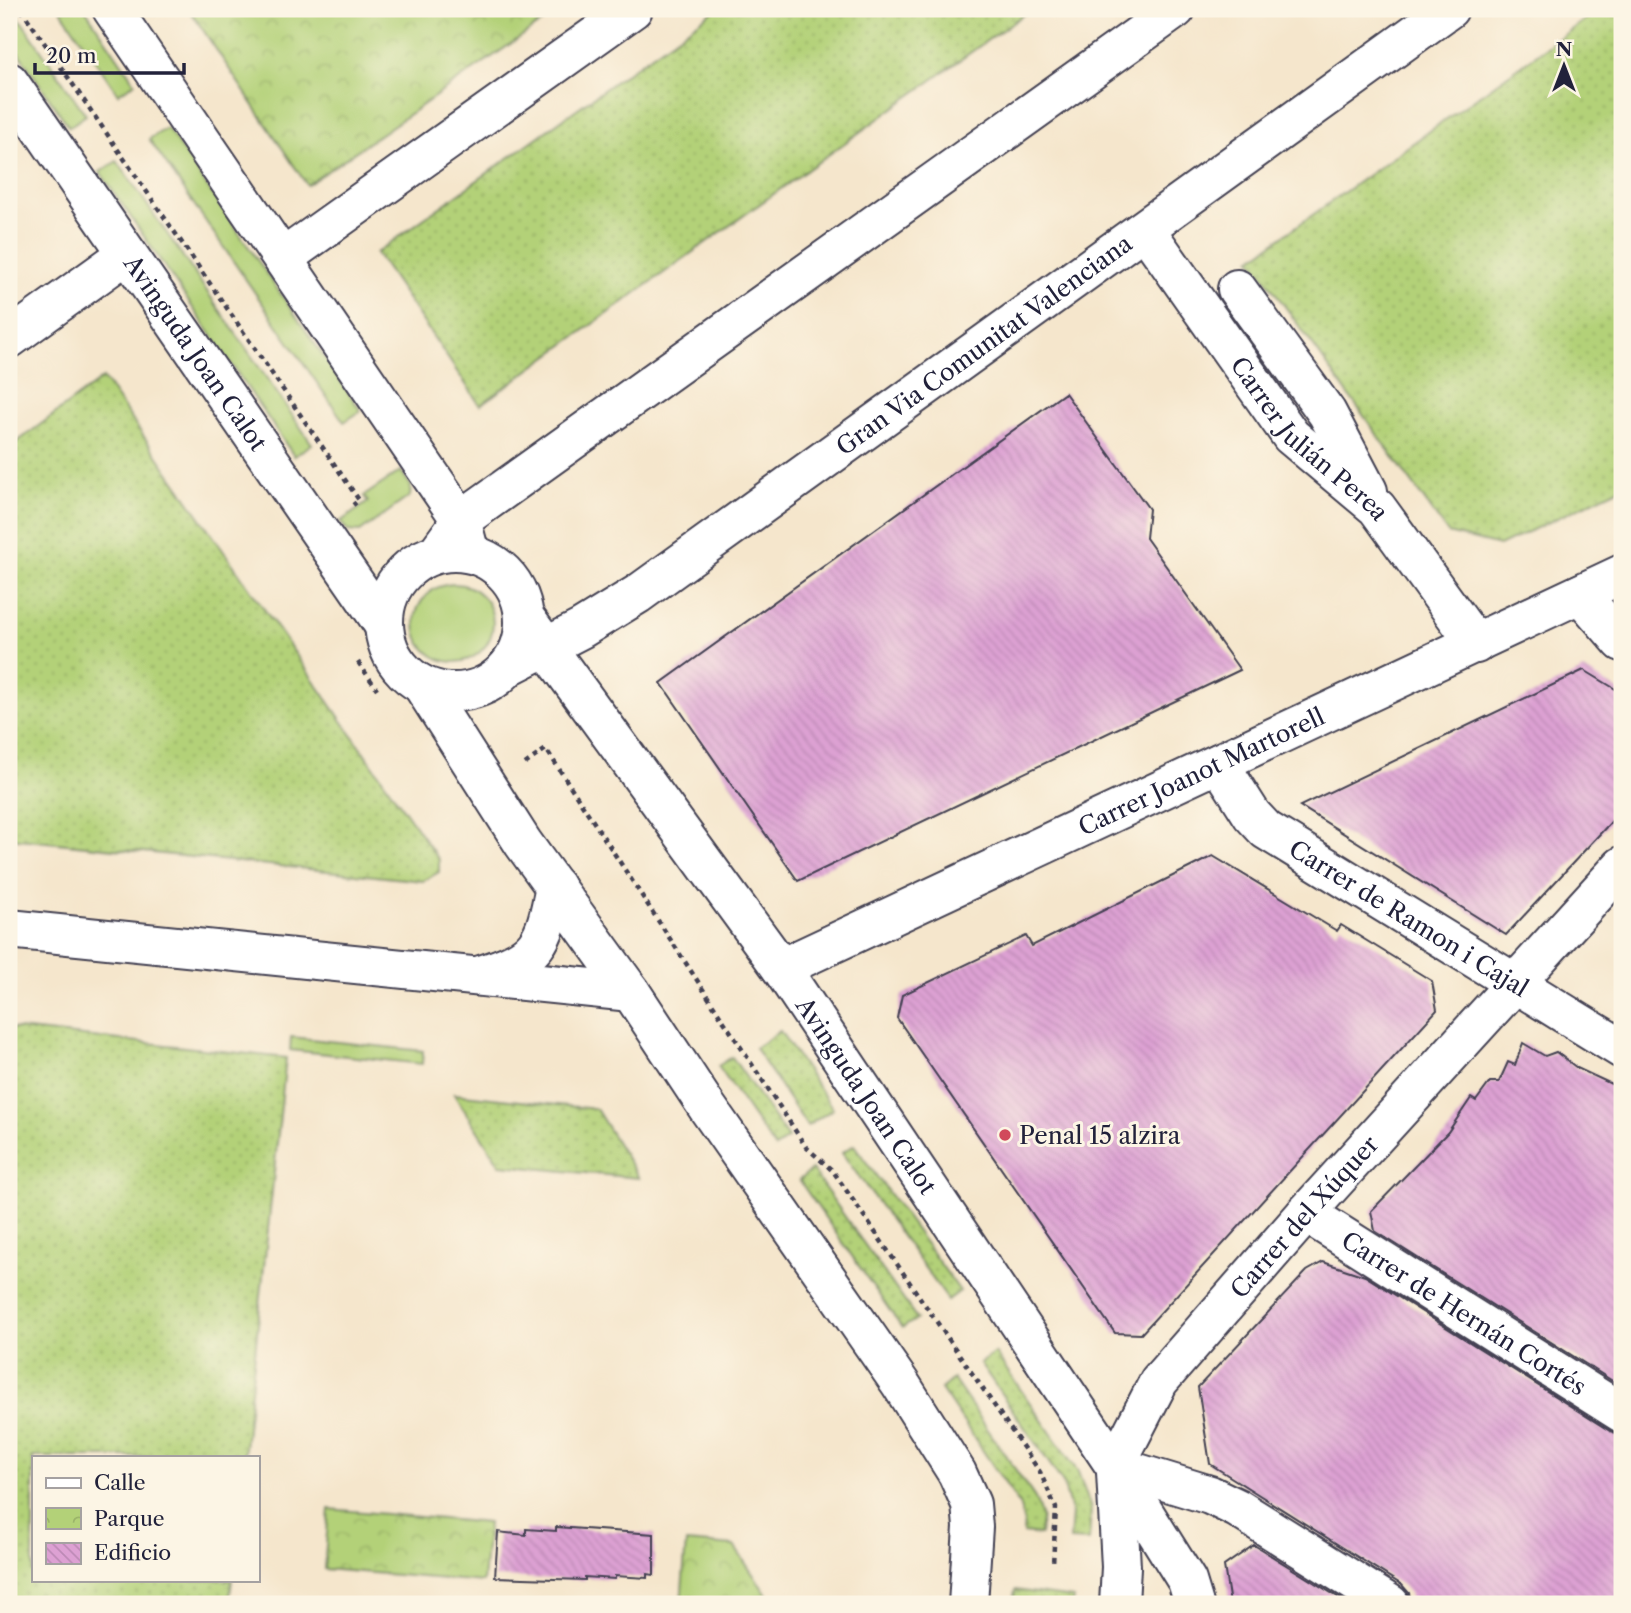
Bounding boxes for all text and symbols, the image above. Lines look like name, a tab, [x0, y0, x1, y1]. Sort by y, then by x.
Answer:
scale bar	[35, 32, 184, 76]
north arrow	[1530, 32, 1600, 102]
text: N	[1556, 38, 1572, 61]
text: 20 m	[46, 43, 97, 68]
street label: Gran Via Comunitat Valenciana	[830, 228, 1138, 461]
street label: Avinguda Joan Calot	[118, 249, 274, 457]
street label: Carrer Julián Perea	[1225, 351, 1395, 526]
street label: Carrer Joanot Martorell	[1074, 701, 1329, 841]
street label: Carrer de Ramon i Cajal	[1284, 833, 1534, 1002]
street label: Avinguda Joan Calot	[790, 991, 943, 1200]
place label: Penal 15 alzira	[1019, 1121, 1181, 1150]
marker: Penal 15 alzira	[997, 1127, 1013, 1143]
street label: Carrer del Xúquer	[1224, 1129, 1384, 1304]
street label: Carrer de Hernán Cortés	[1336, 1225, 1592, 1401]
legend	[32, 1456, 259, 1582]
text: Calle	[94, 1470, 146, 1495]
text: Parque	[94, 1506, 165, 1531]
text: Edificio	[94, 1540, 171, 1565]

